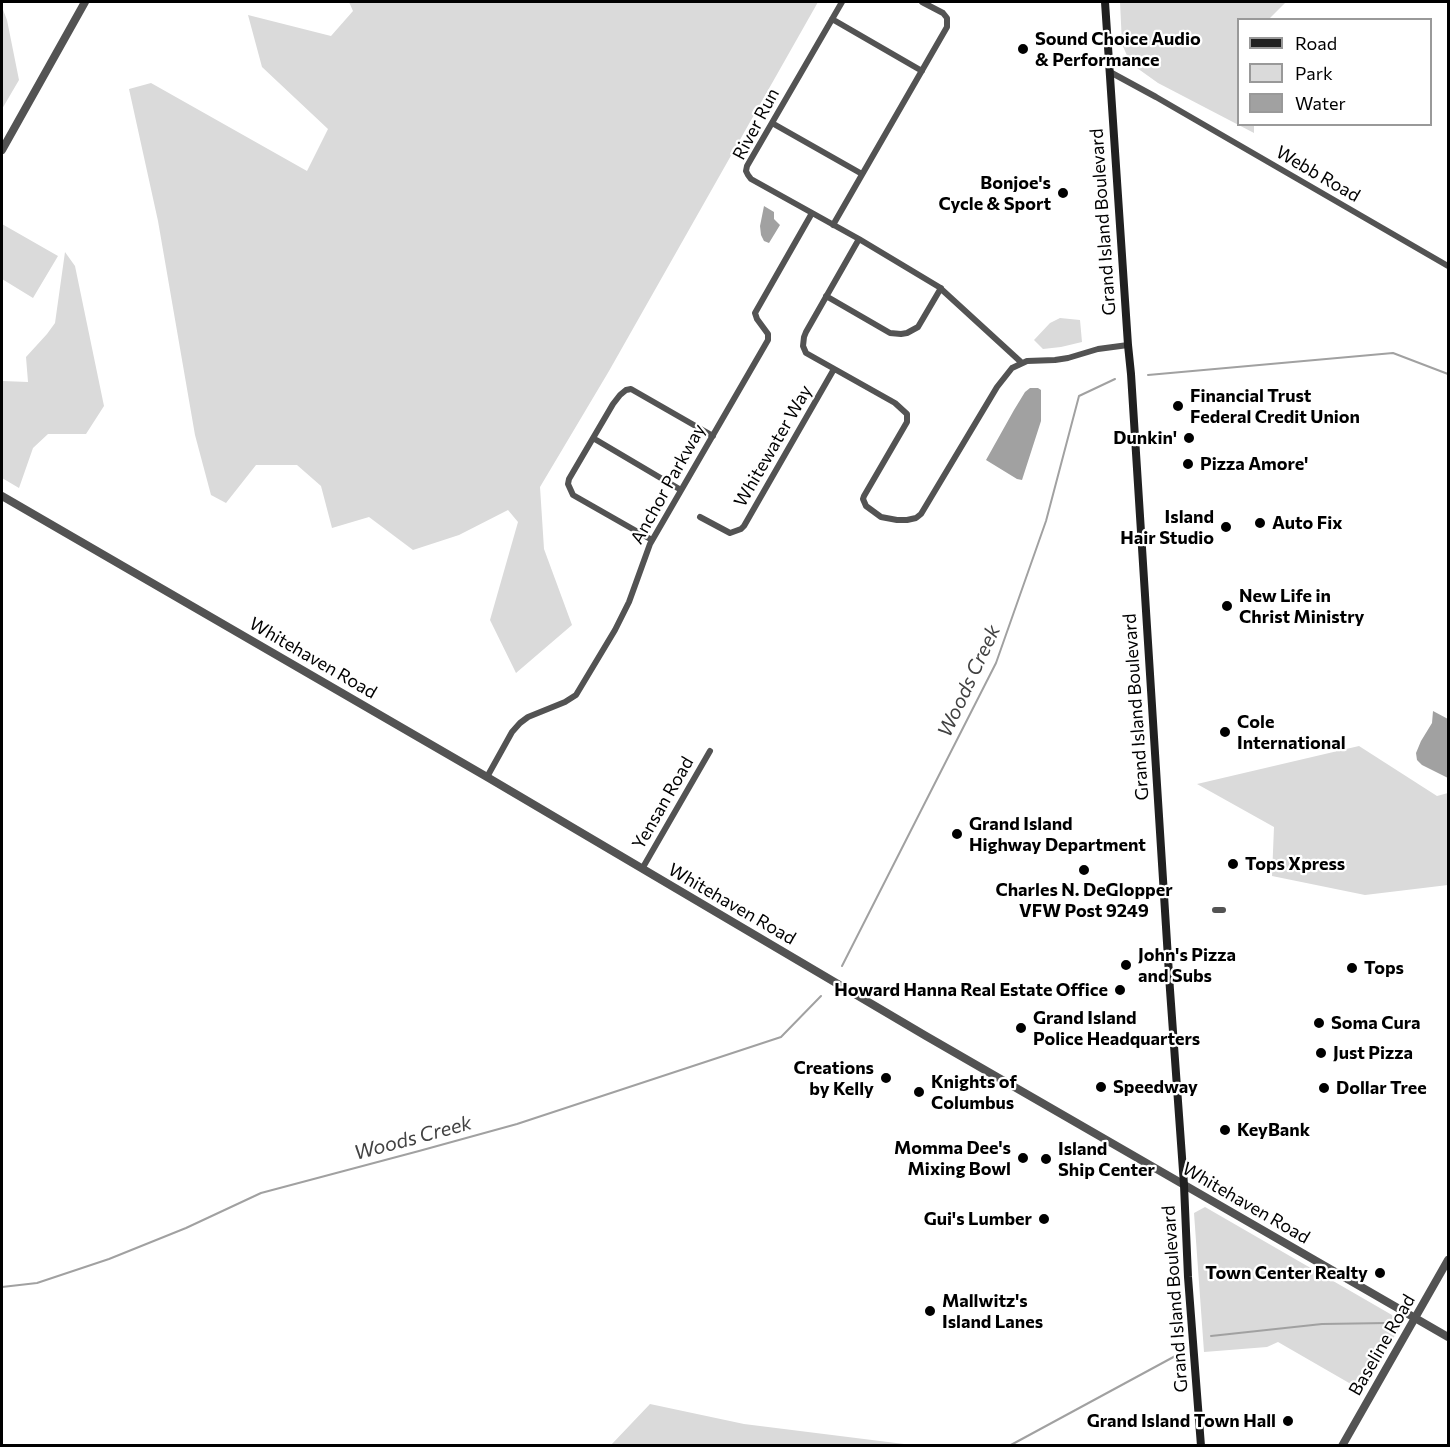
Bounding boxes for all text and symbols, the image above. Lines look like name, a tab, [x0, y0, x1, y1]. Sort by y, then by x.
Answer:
legend	[1237, 18, 1432, 126]
place label: Sound Choice Audio & Performance	[1035, 28, 1201, 70]
text: Road	[1295, 32, 1337, 54]
marker: Sound Choice Audio & Performance	[1016, 42, 1030, 56]
text: Park	[1295, 62, 1333, 84]
street label: River Run	[728, 84, 784, 164]
text: Water	[1295, 92, 1346, 114]
street label: Grand Island Boulevard	[1086, 128, 1120, 316]
street label: Webb Road	[1272, 141, 1364, 207]
place label: Bonjoe's Cycle & Sport	[939, 172, 1051, 214]
marker: Bonjoe's Cycle & Sport	[1056, 186, 1070, 200]
street label: Whitewater Way	[729, 381, 817, 511]
place label: Financial Trust Federal Credit Union	[1190, 385, 1360, 428]
marker: Financial Trust Federal Credit Union	[1171, 399, 1185, 413]
street label: Anchor Parkway	[626, 420, 710, 548]
place label: Dunkin'	[1113, 427, 1177, 449]
marker: Dunkin'	[1182, 431, 1196, 445]
place label: Pizza Amore'	[1200, 453, 1308, 475]
marker: Pizza Amore'	[1181, 457, 1195, 471]
place label: Island Hair Studio	[1120, 506, 1214, 548]
place label: Auto Fix	[1272, 512, 1342, 534]
marker: Auto Fix	[1253, 516, 1267, 530]
marker: Island Hair Studio	[1219, 520, 1233, 534]
place label: New Life in Christ Ministry	[1239, 585, 1364, 628]
marker: New Life in Christ Ministry	[1220, 599, 1234, 613]
street label: Whitehaven Road	[245, 613, 381, 703]
street label: Grand Island Boulevard	[1119, 613, 1153, 801]
water label: Woods Creek	[933, 621, 1005, 741]
place label: Cole International	[1237, 711, 1346, 754]
marker: Cole International	[1218, 725, 1232, 739]
street label: Yensan Road	[628, 753, 698, 853]
place label: Grand Island Highway Department	[969, 813, 1146, 856]
marker: Grand Island Highway Department	[950, 827, 964, 841]
place label: Tops Xpress	[1245, 853, 1345, 875]
marker: Tops Xpress	[1226, 857, 1240, 871]
street label: Whitehaven Road	[664, 859, 800, 949]
marker: Charles N. DeGlopper VFW Post 9249	[1077, 863, 1091, 877]
place label: Charles N. DeGlopper VFW Post 9249	[995, 879, 1173, 922]
place label: John's Pizza and Subs	[1138, 944, 1236, 986]
place label: Tops	[1364, 957, 1404, 979]
marker: John's Pizza and Subs	[1119, 958, 1133, 972]
marker: Tops	[1345, 961, 1359, 975]
place label: Howard Hanna Real Estate Office	[834, 979, 1108, 1001]
marker: Howard Hanna Real Estate Office	[1113, 983, 1127, 997]
place label: Grand Island Police Headquarters	[1033, 1007, 1200, 1050]
place label: Soma Cura	[1331, 1012, 1420, 1034]
marker: Soma Cura	[1312, 1016, 1326, 1030]
marker: Grand Island Police Headquarters	[1014, 1021, 1028, 1035]
place label: Just Pizza	[1333, 1042, 1413, 1064]
marker: Just Pizza	[1314, 1046, 1328, 1060]
place label: Creations by Kelly	[793, 1057, 874, 1100]
marker: Creations by Kelly	[879, 1071, 893, 1085]
place label: Knights of Columbus	[931, 1071, 1017, 1114]
place label: Speedway	[1113, 1076, 1198, 1098]
place label: Dollar Tree	[1336, 1077, 1427, 1099]
marker: Speedway	[1094, 1080, 1108, 1094]
marker: Dollar Tree	[1317, 1081, 1331, 1095]
marker: Knights of Columbus	[912, 1085, 926, 1099]
water label: Woods Creek	[352, 1111, 474, 1165]
place label: KeyBank	[1237, 1119, 1310, 1141]
marker: KeyBank	[1218, 1123, 1232, 1137]
place label: Momma Dee's Mixing Bowl	[894, 1137, 1011, 1180]
place label: Island Ship Center	[1058, 1138, 1155, 1180]
marker: Momma Dee's Mixing Bowl	[1016, 1151, 1030, 1165]
marker: Island Ship Center	[1039, 1152, 1053, 1166]
street label: Whitehaven Road	[1178, 1158, 1314, 1248]
street label: Grand Island Boulevard	[1158, 1205, 1192, 1393]
place label: Gui's Lumber	[924, 1208, 1032, 1230]
marker: Gui's Lumber	[1037, 1212, 1051, 1226]
place label: Town Center Realty	[1205, 1262, 1368, 1284]
marker: Town Center Realty	[1373, 1266, 1387, 1280]
place label: Mallwitz's Island Lanes	[942, 1290, 1043, 1332]
street label: Baseline Road	[1344, 1291, 1420, 1399]
marker: Mallwitz's Island Lanes	[923, 1304, 937, 1318]
place label: Grand Island Town Hall	[1087, 1410, 1276, 1432]
marker: Grand Island Town Hall	[1281, 1414, 1295, 1428]

